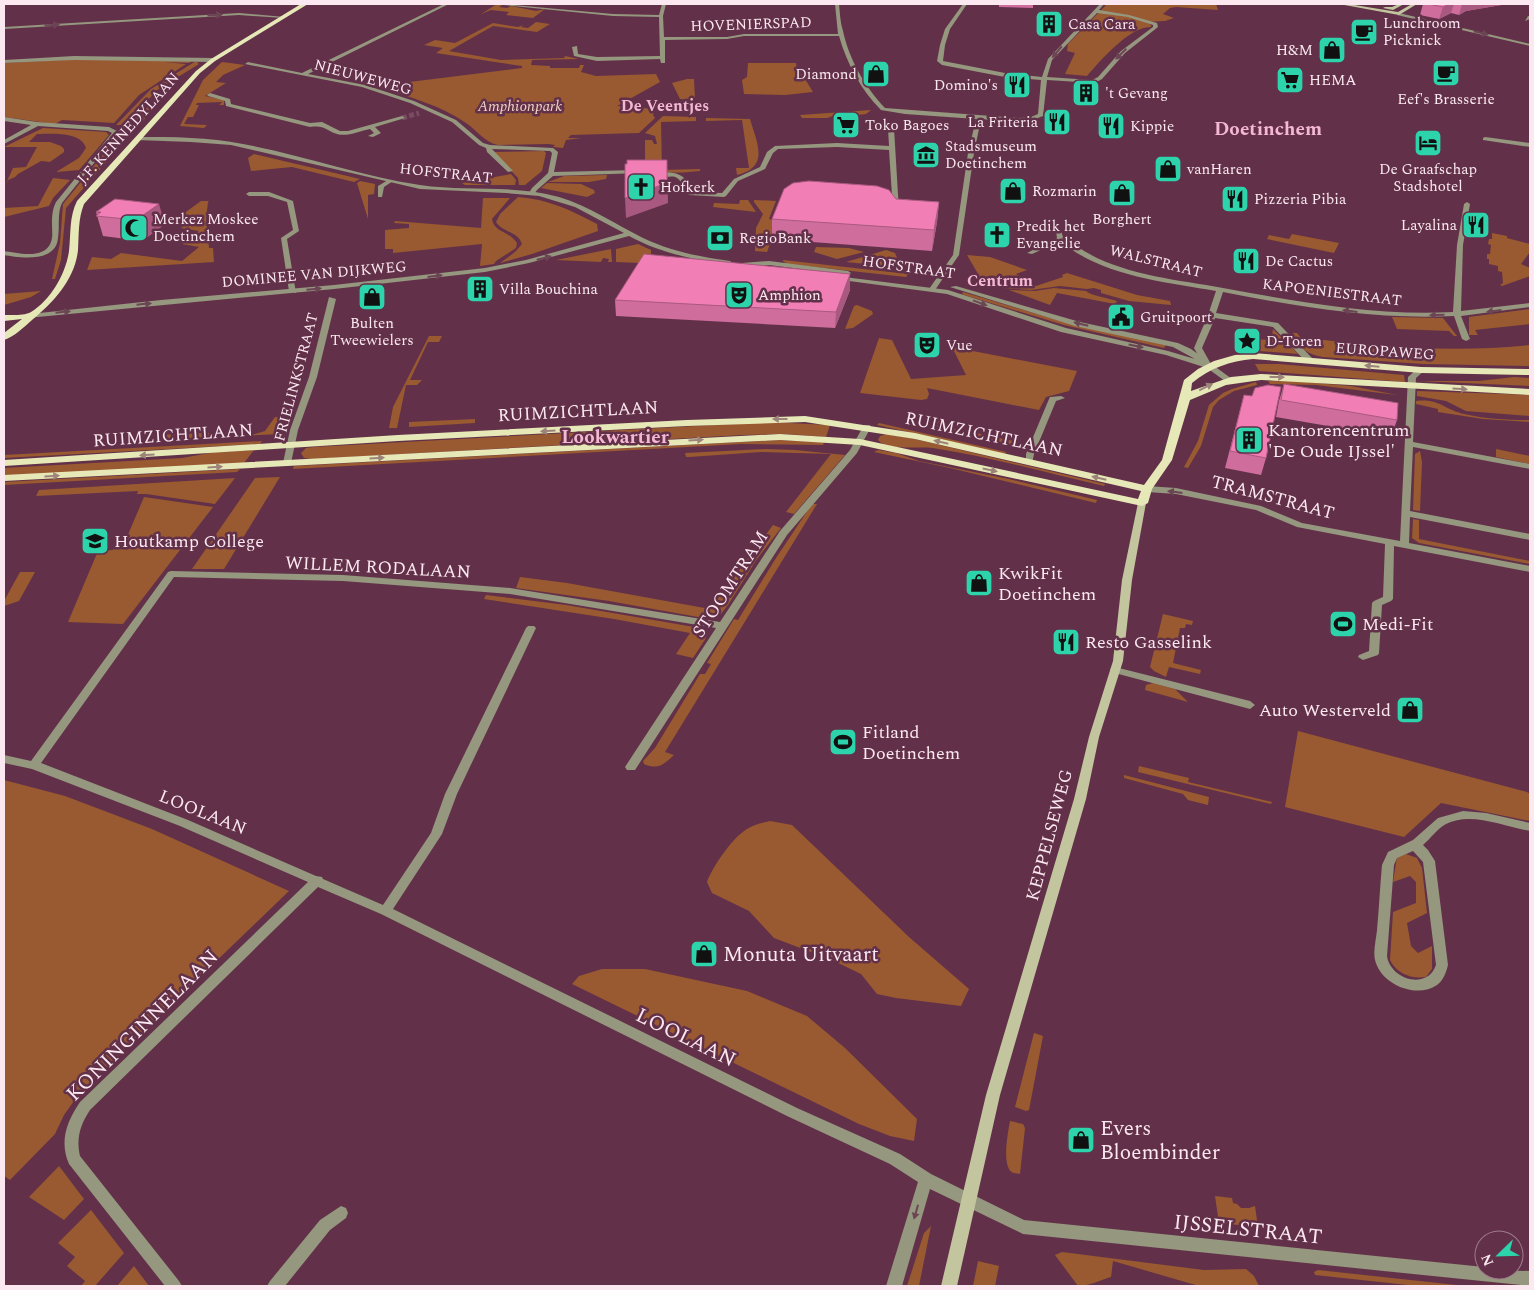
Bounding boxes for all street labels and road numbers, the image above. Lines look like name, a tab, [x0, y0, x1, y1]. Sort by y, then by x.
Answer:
street label: HOVENIERSPAD	[690, 11, 812, 38]
street label: NIEUWEWEG	[312, 53, 414, 102]
street label: J.F. KENNEDYLAAN	[72, 67, 185, 189]
street label: HOFSTRAAT	[398, 157, 494, 190]
street label: WALSTRAAT	[1107, 239, 1205, 284]
street label: HOFSTRAAT	[861, 250, 957, 285]
street label: DOMINEE VAN DIJKWEG	[221, 255, 408, 294]
street label: KAPOENIESTRAAT	[1261, 273, 1403, 312]
street label: FRIELINKSTRAAT	[268, 310, 325, 444]
street label: EUROPAWEG	[1335, 337, 1435, 366]
street label: RUIMZICHTLAAN	[497, 394, 659, 429]
street label: RUIMZICHTLAAN	[902, 405, 1065, 464]
street label: RUIMZICHTLAAN	[92, 416, 254, 455]
street label: TRAMSTRAAT	[1208, 468, 1338, 527]
street label: STOOMTRAM	[686, 525, 775, 643]
street label: WILLEM RODALAAN	[284, 549, 472, 586]
street label: KEPPELSEWEG	[1019, 766, 1080, 904]
street label: LOOLAAN	[155, 783, 251, 842]
street label: KONINGINNELAAN	[59, 942, 226, 1109]
street label: LOOLAAN	[630, 1000, 741, 1076]
street label: IJSSELSTRAAT	[1172, 1206, 1324, 1254]

